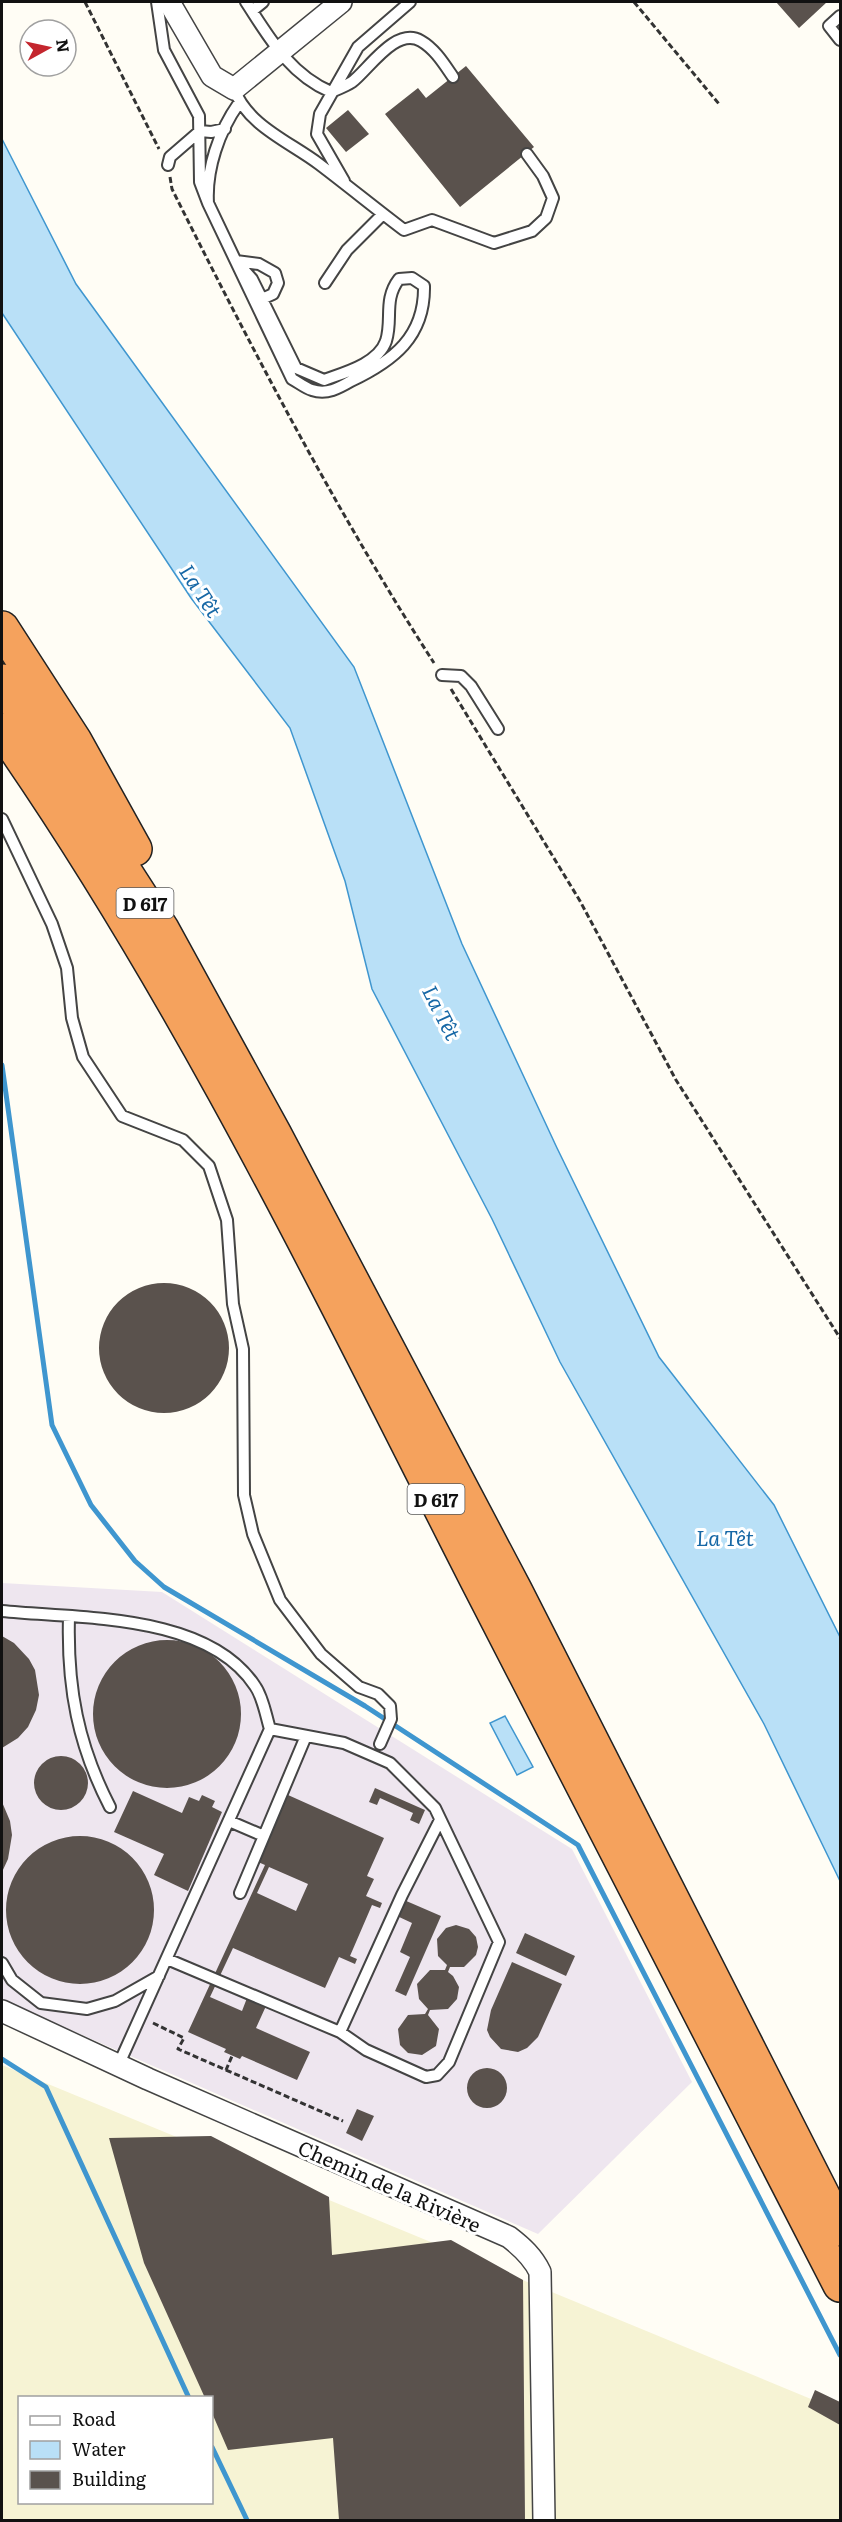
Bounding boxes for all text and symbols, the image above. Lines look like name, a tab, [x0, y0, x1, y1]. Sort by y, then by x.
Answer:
north arrow	[18, 18, 78, 78]
text: N	[51, 37, 77, 54]
water label: La Têt	[173, 557, 231, 623]
road number: D 617	[116, 888, 174, 918]
water label: La Têt	[416, 979, 470, 1045]
road number: D 617	[408, 1484, 464, 1514]
water label: La Têt	[696, 1521, 754, 1552]
street label: Chemin de la Rivière	[294, 2131, 486, 2239]
legend	[18, 2396, 213, 2504]
text: Road	[72, 2405, 116, 2432]
text: Water	[72, 2435, 126, 2462]
text: Building	[72, 2465, 147, 2492]

